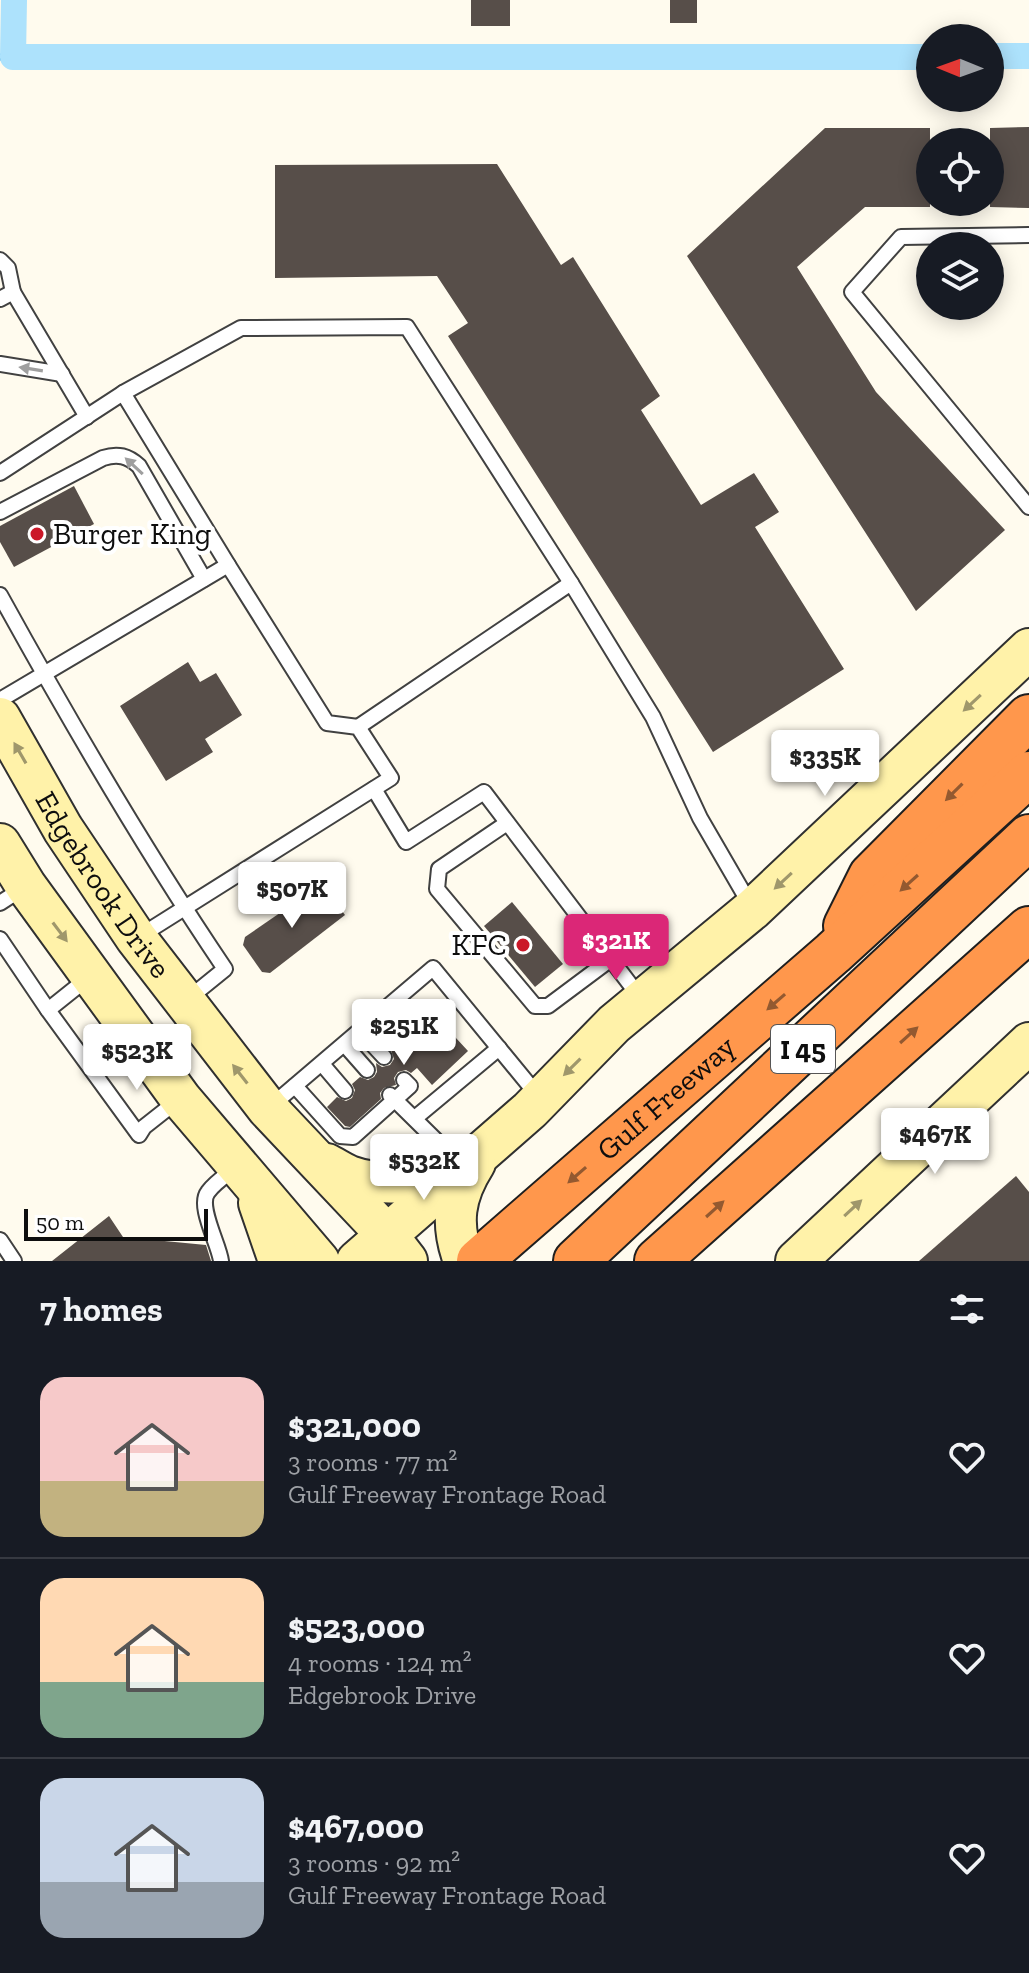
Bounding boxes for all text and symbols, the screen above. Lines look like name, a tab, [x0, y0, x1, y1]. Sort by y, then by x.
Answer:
north arrow	[916, 24, 1004, 112]
map controls	[916, 24, 1004, 320]
button: locate	[916, 128, 1004, 216]
button: layers	[916, 232, 1004, 320]
one-way arrow	[18, 362, 43, 375]
one-way arrow	[125, 457, 144, 475]
place label: Burger King	[53, 516, 211, 552]
marker: Burger King	[28, 525, 46, 543]
one-way arrow	[963, 693, 982, 711]
pin: $335K	[769, 730, 881, 798]
text: $335K	[789, 740, 861, 772]
one-way arrow	[13, 742, 27, 765]
one-way arrow	[946, 782, 964, 801]
street label: Edgebrook Drive	[27, 785, 178, 985]
pin: $507K	[236, 862, 348, 930]
one-way arrow	[774, 871, 793, 889]
text: $507K	[256, 872, 328, 904]
one-way arrow	[900, 874, 919, 892]
pin: $321K	[560, 914, 672, 982]
one-way arrow	[51, 922, 67, 942]
text: $321K	[582, 924, 650, 956]
place label: KFC	[452, 927, 507, 963]
marker: KFC	[514, 936, 532, 954]
one-way arrow	[767, 992, 786, 1010]
pin: $251K	[348, 999, 460, 1067]
text: $251K	[370, 1009, 438, 1041]
pin: $523K	[81, 1024, 193, 1092]
road number: I 45	[771, 1025, 835, 1073]
one-way arrow	[900, 1027, 919, 1045]
street label: Gulf Freeway	[590, 1028, 743, 1168]
text: $523K	[101, 1034, 173, 1066]
one-way arrow	[563, 1057, 582, 1076]
one-way arrow	[232, 1064, 249, 1084]
pin: $467K	[879, 1108, 991, 1176]
text: $467K	[899, 1118, 971, 1150]
pin: $532K	[368, 1134, 480, 1202]
text: $532K	[388, 1144, 460, 1176]
one-way arrow	[568, 1166, 588, 1183]
one-way arrow	[844, 1199, 863, 1217]
one-way arrow	[706, 1200, 725, 1218]
scale bar	[24, 1205, 208, 1241]
text: 50 m	[36, 1209, 84, 1236]
icon: filters	[945, 1287, 989, 1331]
text: 7 homes	[40, 1289, 163, 1330]
text: $321,000	[288, 1405, 421, 1446]
icon: home	[104, 1409, 200, 1505]
icon: heart	[945, 1435, 989, 1479]
text: 3 rooms · 77 m²	[288, 1446, 457, 1478]
text: Gulf Freeway Frontage Road	[288, 1478, 606, 1510]
text: $523,000	[288, 1606, 425, 1647]
icon: home	[104, 1610, 200, 1706]
icon: heart	[945, 1636, 989, 1680]
text: 4 rooms · 124 m²	[288, 1647, 472, 1679]
text: Edgebrook Drive	[288, 1679, 476, 1711]
text: $467,000	[288, 1806, 424, 1847]
icon: home	[104, 1810, 200, 1906]
icon: heart	[945, 1836, 989, 1880]
text: 3 rooms · 92 m²	[288, 1847, 460, 1879]
text: Gulf Freeway Frontage Road	[288, 1879, 606, 1911]

